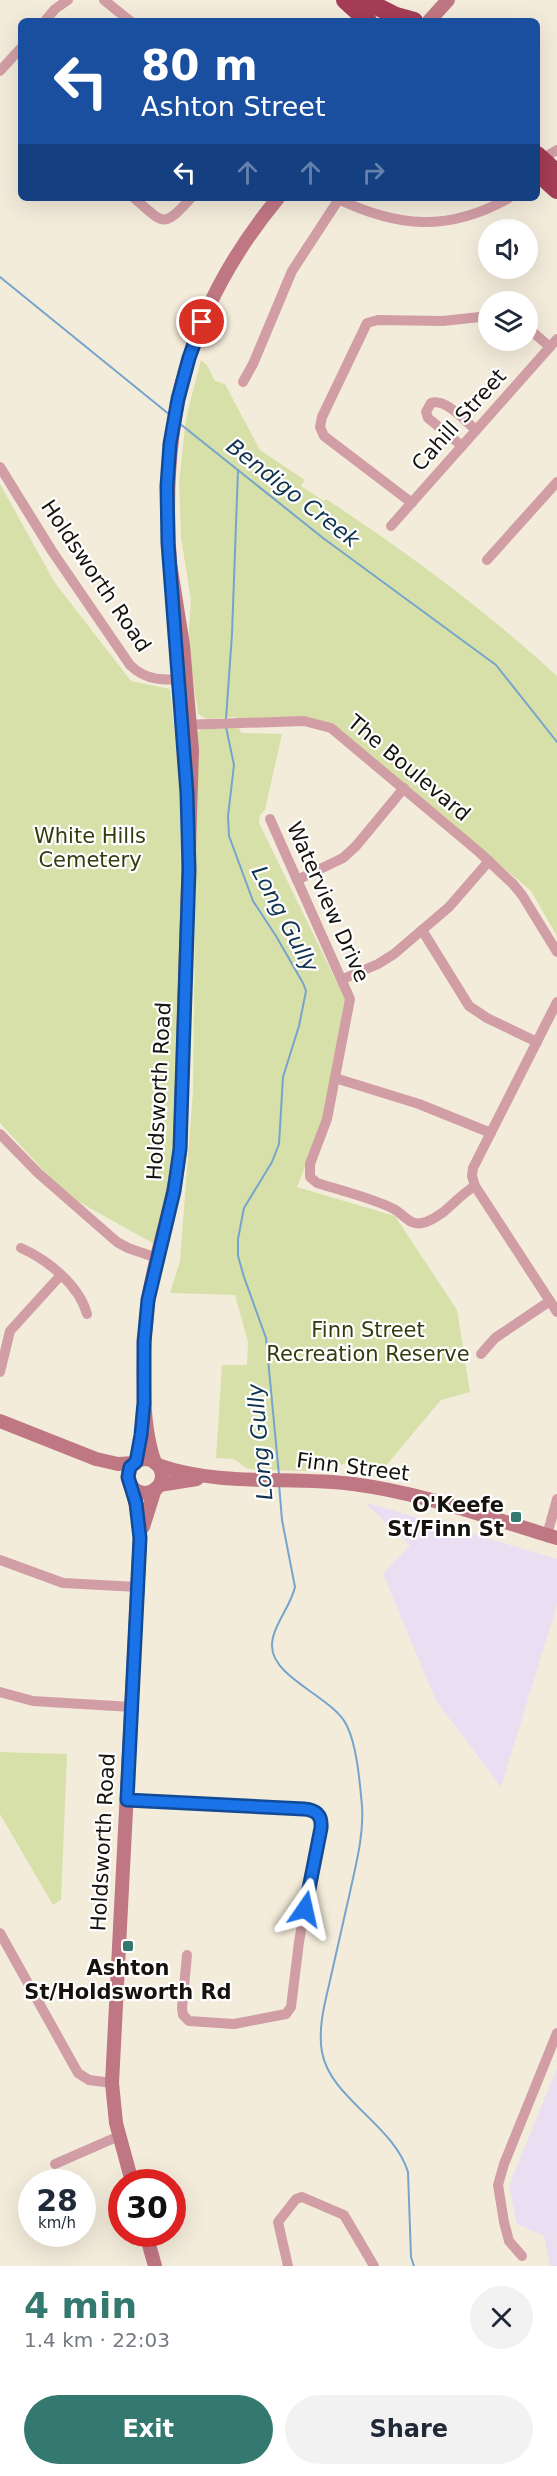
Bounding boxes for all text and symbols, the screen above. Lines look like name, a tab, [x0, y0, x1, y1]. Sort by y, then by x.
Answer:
text: 80 m	[141, 41, 258, 90]
icon: left	[42, 42, 120, 120]
text: Ashton Street	[141, 91, 326, 122]
icon: left	[168, 156, 201, 189]
icon: ahead	[231, 156, 264, 189]
icon: ahead	[294, 156, 327, 189]
icon: right	[357, 156, 390, 189]
map controls	[478, 219, 538, 351]
button: sound	[478, 219, 538, 279]
button: layers	[478, 291, 538, 351]
pin	[176, 296, 227, 347]
icon: arrive	[185, 305, 218, 338]
street label: Cahill Street	[407, 364, 511, 476]
water label: Bendigo Creek	[222, 433, 365, 553]
street label: Holdsworth Road	[36, 495, 156, 657]
street label: The Boulevard	[342, 709, 475, 826]
street label: Waterview Drive	[282, 818, 374, 986]
park label: White Hills Cemetery	[34, 824, 146, 872]
water label: Long Gully	[247, 862, 324, 977]
street label: Holdsworth Road	[142, 1001, 176, 1181]
park label: Finn Street Recreation Reserve	[266, 1318, 470, 1366]
water label: Long Gully	[242, 1382, 278, 1501]
street label: Finn Street	[295, 1448, 411, 1486]
place label: O'Keefe St/Finn St	[387, 1493, 504, 1541]
marker: O'Keefe St/Finn St	[509, 1510, 523, 1524]
street label: Holdsworth Road	[86, 1752, 120, 1932]
position arrow	[273, 1877, 337, 1941]
marker: Ashton St/Holdsworth Rd	[121, 1939, 135, 1953]
place label: Ashton St/Holdsworth Rd	[24, 1956, 232, 2004]
speed limit sign: 30	[108, 2169, 186, 2247]
text: 28	[36, 2183, 78, 2218]
text: km/h	[38, 2214, 76, 2232]
text: 4 min	[24, 2285, 137, 2326]
button: close	[470, 2286, 533, 2349]
text: 1.4 km · 22:03	[24, 2328, 170, 2352]
button: Exit	[24, 2395, 273, 2464]
button: Share	[285, 2395, 533, 2464]

